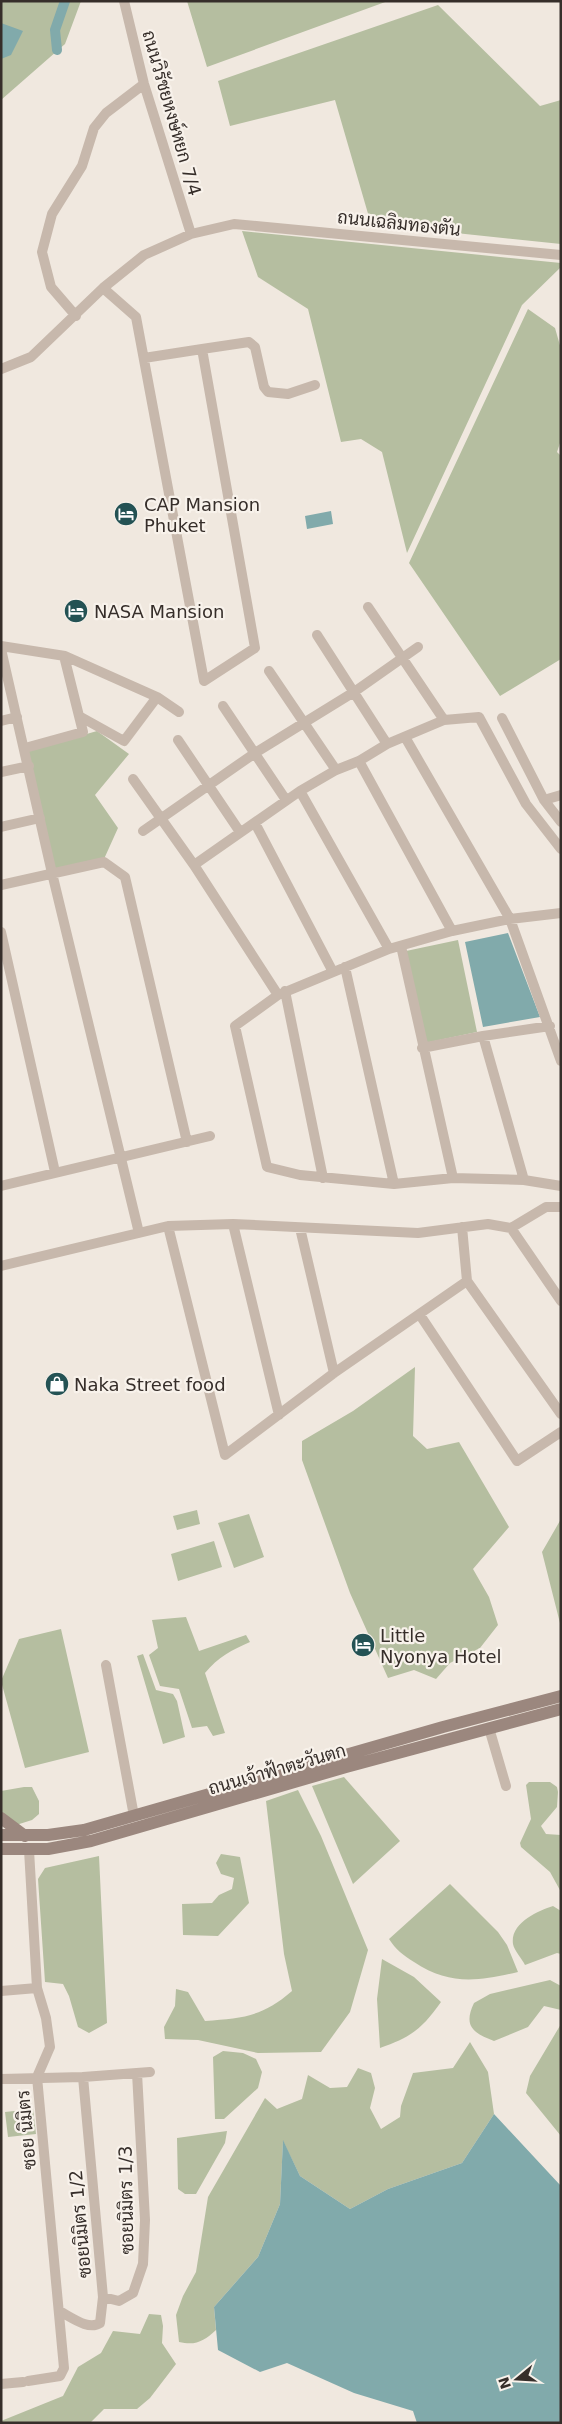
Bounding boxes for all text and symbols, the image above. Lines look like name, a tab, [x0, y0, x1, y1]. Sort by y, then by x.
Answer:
street label: ถนนวิรัชยหงษ์หยก 7/4	[138, 27, 208, 198]
street label: ถนนเฉลิมทองตัน	[336, 206, 462, 240]
place label: CAP Mansion Phuket	[144, 494, 260, 536]
hotel icon: CAP Mansion Phuket	[113, 501, 139, 527]
hotel icon: NASA Mansion	[63, 598, 89, 624]
place label: NASA Mansion	[94, 601, 224, 622]
shop icon: Naka Street food	[44, 1371, 70, 1397]
place label: Naka Street food	[74, 1374, 226, 1395]
place label: Little Nyonya Hotel	[380, 1625, 502, 1667]
hotel icon: Little Nyonya Hotel	[350, 1632, 376, 1658]
street label: ถนนเจ้าฟ้าตะวันตก	[206, 1738, 348, 1799]
street label: ซอย นิมิตร	[12, 2089, 40, 2171]
street label: ซอยนิมิตร 1/3	[115, 2145, 137, 2255]
street label: ซอยนิมิตร 1/2	[65, 2169, 95, 2279]
north arrow	[492, 2354, 542, 2404]
text: N	[495, 2375, 514, 2391]

